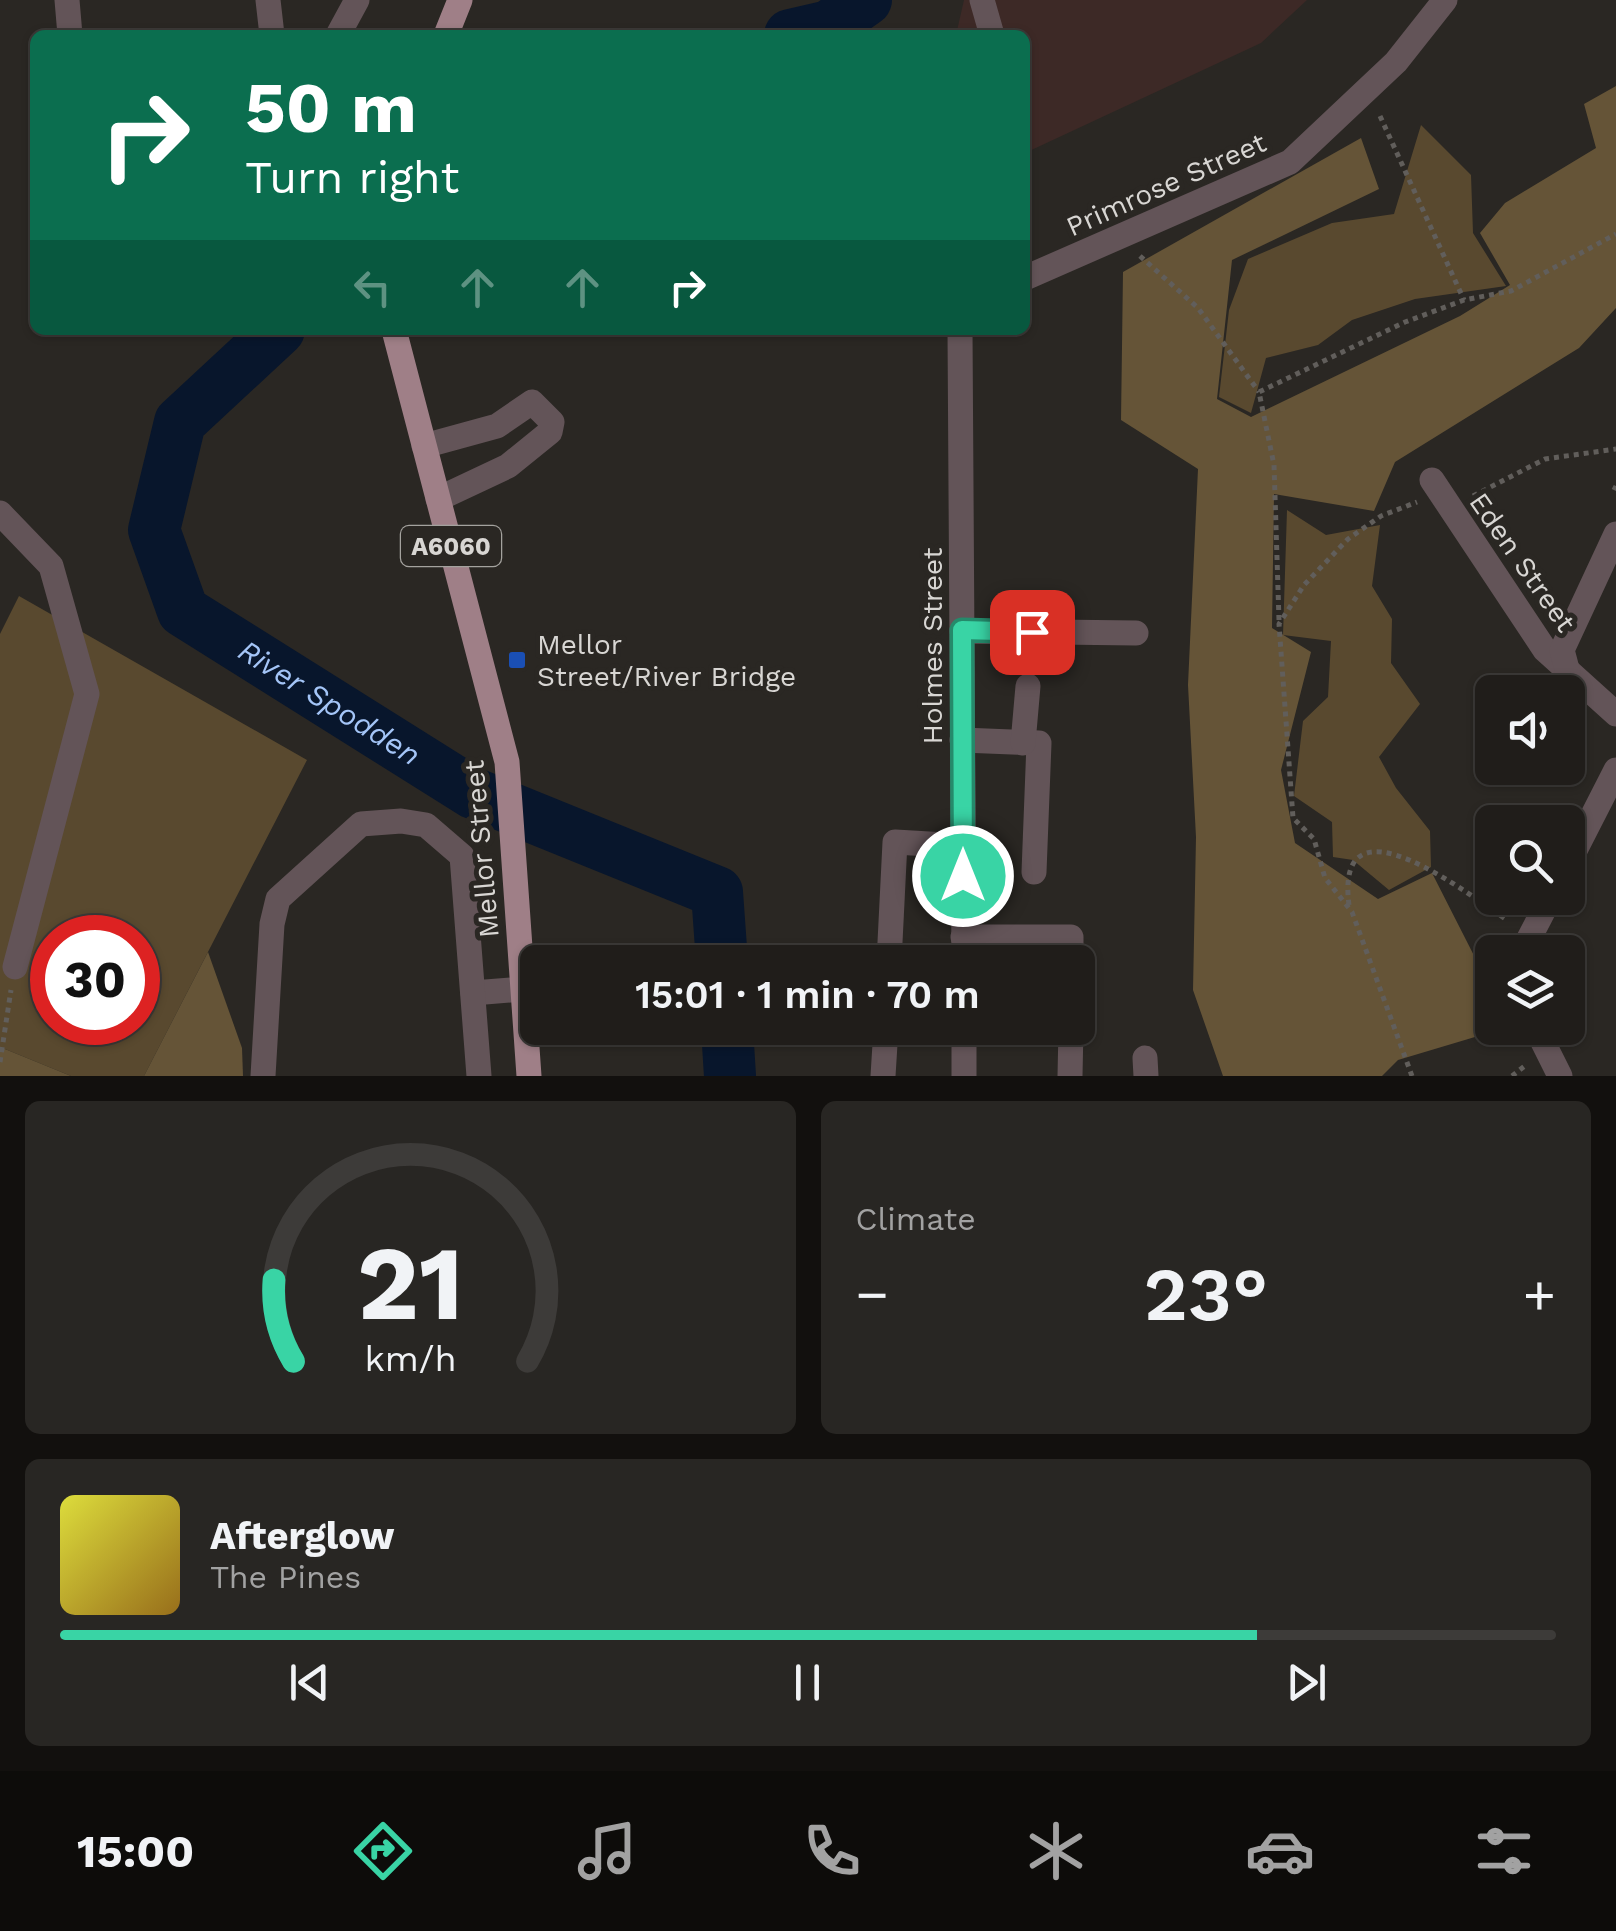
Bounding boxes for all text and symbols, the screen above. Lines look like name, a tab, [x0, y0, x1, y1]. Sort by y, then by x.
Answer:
text: 50 m	[245, 67, 417, 149]
icon: right	[80, 70, 210, 200]
street label: Primrose Street	[1061, 126, 1271, 243]
text: Turn right	[245, 151, 459, 204]
icon: left	[345, 260, 400, 315]
icon: ahead	[450, 260, 505, 315]
icon: ahead	[555, 260, 610, 315]
icon: right	[660, 260, 715, 315]
street label: Eden Street	[1463, 486, 1583, 638]
road number: A6060	[401, 526, 501, 566]
street label: Holmes Street	[916, 547, 949, 745]
pin	[990, 590, 1075, 675]
icon: arrive	[1005, 605, 1060, 660]
place label: Mellor Street/River Bridge	[537, 628, 796, 693]
water label: River Spodden	[232, 632, 427, 772]
marker: Mellor Street/River Bridge	[506, 649, 528, 671]
map controls	[1475, 675, 1585, 1045]
button: sound	[1475, 675, 1585, 785]
street label: Mellor Street	[457, 758, 506, 939]
button: search	[1475, 805, 1585, 915]
position arrow	[911, 824, 1015, 928]
speed limit sign: 30	[30, 915, 160, 1045]
button: layers	[1475, 935, 1585, 1045]
text: 15:01 · 1 min · 70 m	[635, 973, 980, 1017]
text: Climate	[856, 1200, 976, 1238]
text: 21	[357, 1222, 464, 1344]
text: 23°	[1143, 1250, 1268, 1338]
text: −	[856, 1262, 889, 1326]
text: +	[1523, 1262, 1556, 1326]
text: km/h	[364, 1338, 456, 1380]
text: Afterglow	[210, 1514, 395, 1558]
text: The Pines	[210, 1558, 361, 1596]
icon: previous	[282, 1655, 337, 1710]
icon: pause	[780, 1655, 835, 1710]
icon: next	[1279, 1655, 1334, 1710]
icon: directions	[348, 1816, 418, 1886]
icon: music	[572, 1816, 642, 1886]
icon: phone	[797, 1816, 867, 1886]
icon: climate	[1021, 1816, 1091, 1886]
icon: car	[1245, 1816, 1315, 1886]
icon: filters	[1469, 1816, 1539, 1886]
text: 15:00	[77, 1825, 194, 1878]

